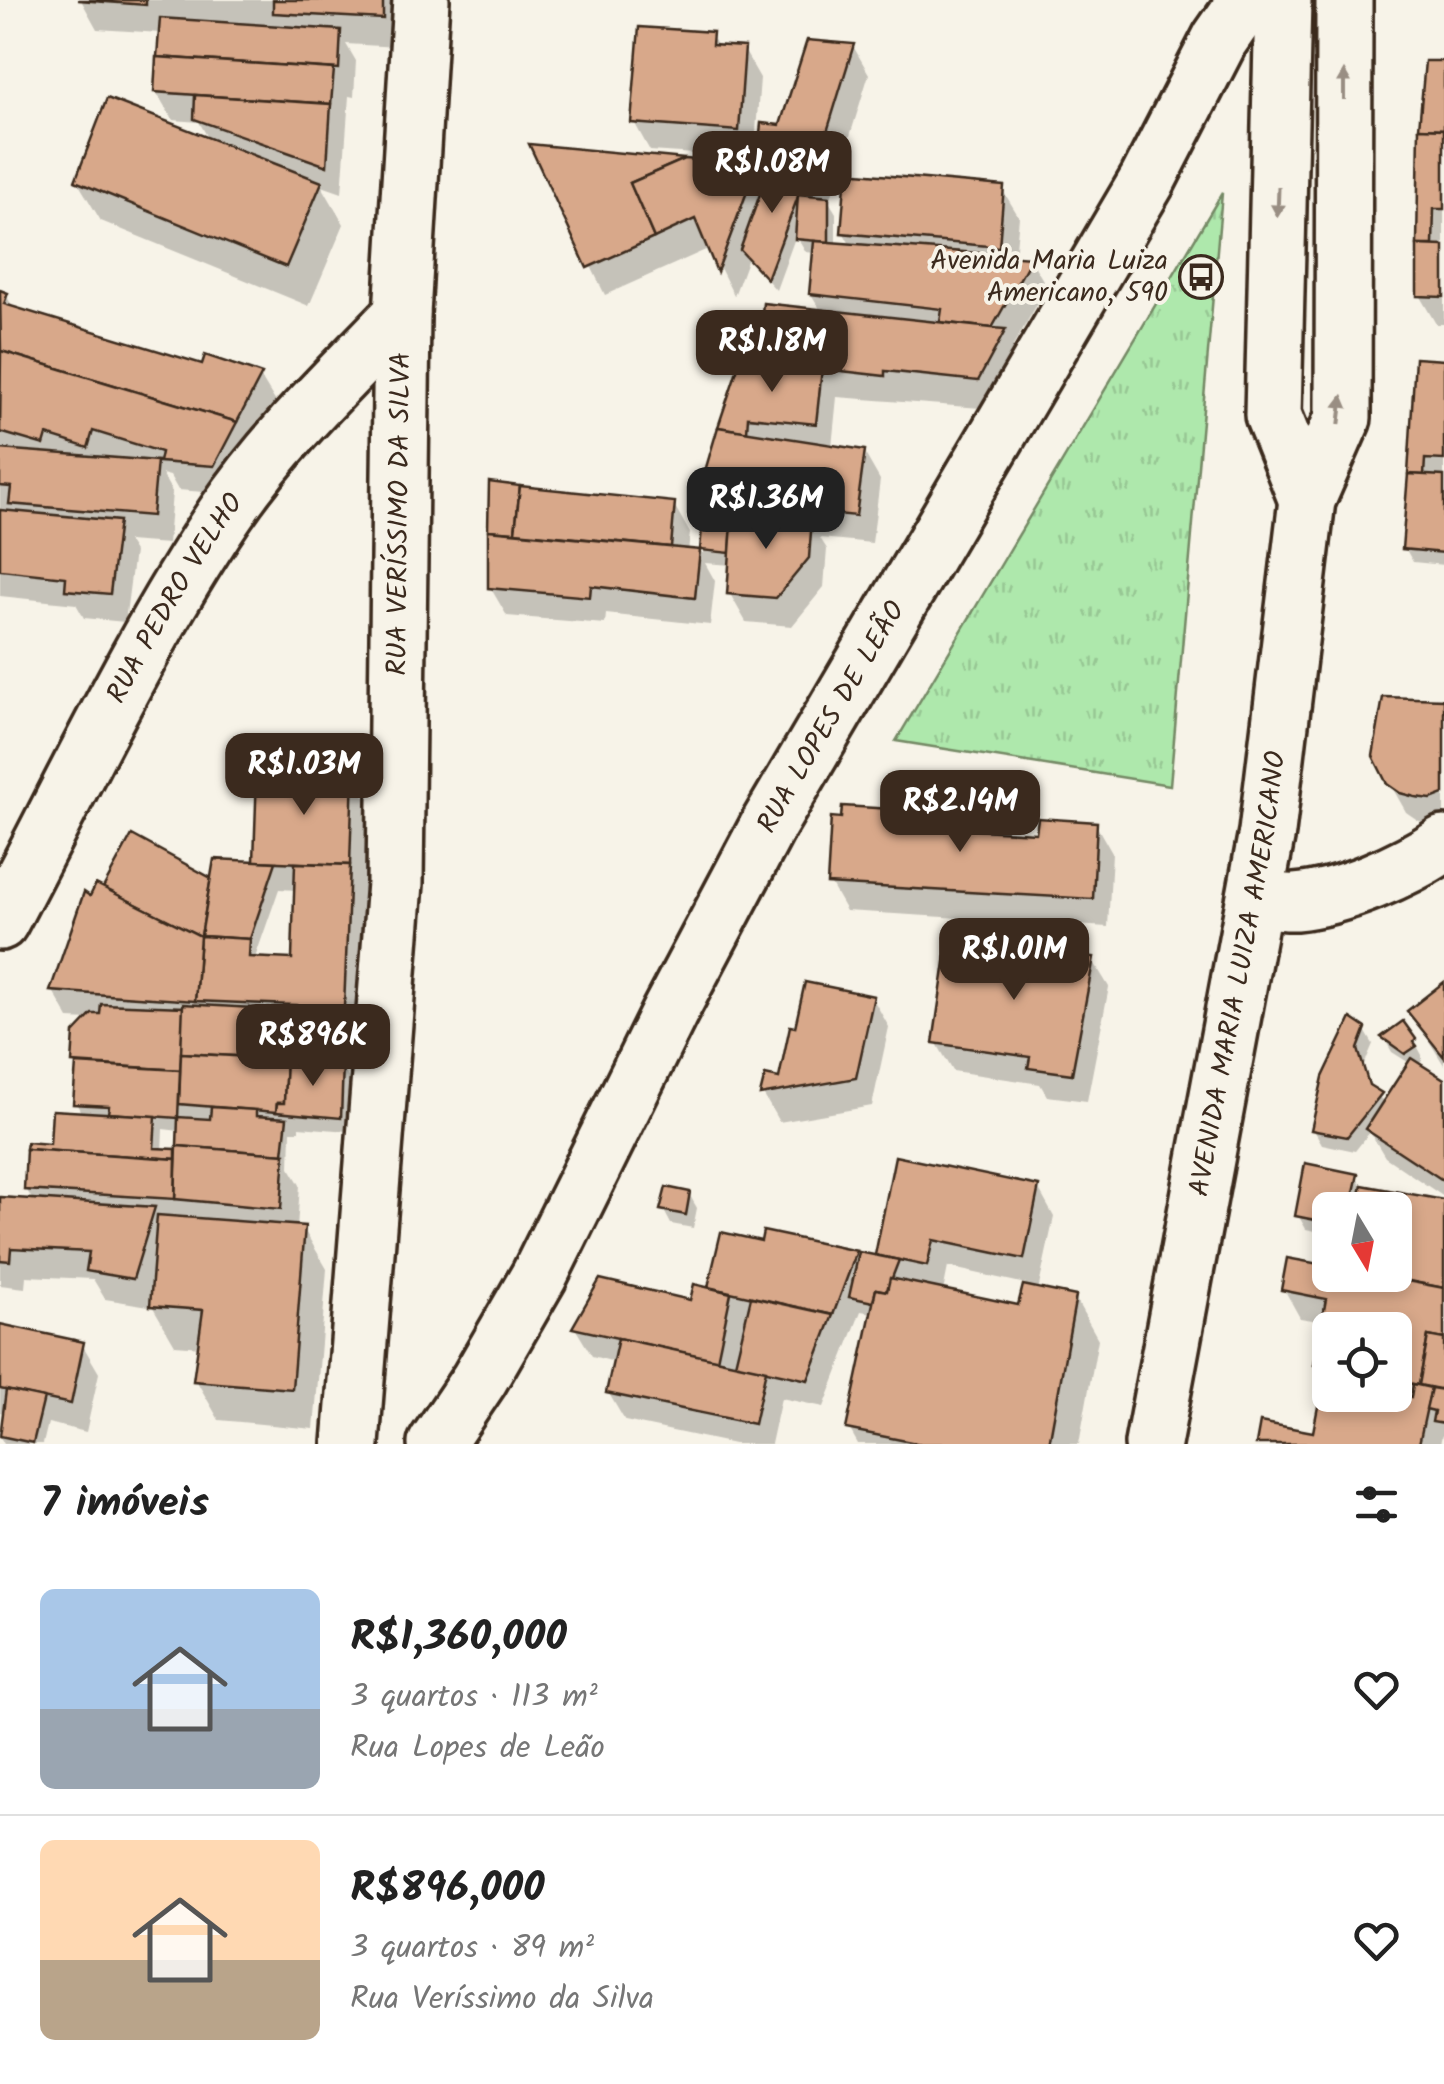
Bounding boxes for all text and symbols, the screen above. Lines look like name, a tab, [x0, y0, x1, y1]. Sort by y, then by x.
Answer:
one-way arrow	[1336, 69, 1352, 101]
pin: R$1.08M	[680, 131, 864, 216]
text: R$1.08M	[715, 138, 829, 189]
one-way arrow	[1269, 187, 1285, 219]
place label: Avenida Maria Luiza Americano, 590	[930, 239, 1168, 316]
bus stop icon: Avenida Maria Luiza Americano, 590	[1178, 254, 1224, 300]
pin: R$1.18M	[680, 310, 864, 395]
text: R$1.18M	[718, 317, 826, 368]
street label: RUA VERÍSSIMO DA SILVA	[375, 352, 424, 676]
one-way arrow	[1333, 394, 1349, 425]
pin: R$1.36M	[674, 467, 858, 552]
text: R$1.36M	[709, 474, 823, 525]
street label: RUA PEDRO VELHO	[95, 484, 255, 712]
street label: RUA LOPES DE LEÃO	[745, 593, 918, 842]
pin: R$1.03M	[212, 733, 396, 818]
text: R$1.03M	[247, 740, 361, 791]
street label: AVENIDA MARIA LUIZA AMERICANO	[1177, 749, 1299, 1200]
pin: R$2.14M	[868, 770, 1052, 855]
text: R$2.14M	[902, 777, 1018, 828]
pin: R$1.01M	[922, 918, 1106, 1003]
text: R$1.01M	[961, 925, 1067, 976]
pin: R$896K	[232, 1004, 394, 1089]
text: R$896K	[258, 1011, 368, 1062]
north arrow	[1312, 1192, 1412, 1292]
map controls	[1312, 1192, 1412, 1412]
button: locate	[1312, 1312, 1412, 1412]
text: 7 imóveis	[40, 1471, 209, 1538]
icon: filters	[1349, 1477, 1404, 1532]
text: R$1,360,000	[350, 1605, 567, 1672]
icon: home	[120, 1629, 240, 1749]
icon: heart	[1349, 1662, 1404, 1717]
text: 3 quartos · 113 m²	[350, 1672, 598, 1723]
text: Rua Lopes de Leão	[350, 1723, 605, 1774]
text: R$896,000	[350, 1856, 545, 1923]
icon: home	[120, 1880, 240, 2000]
icon: heart	[1349, 1913, 1404, 1968]
text: 3 quartos · 89 m²	[350, 1923, 594, 1974]
text: Rua Veríssimo da Silva	[350, 1974, 654, 2025]

